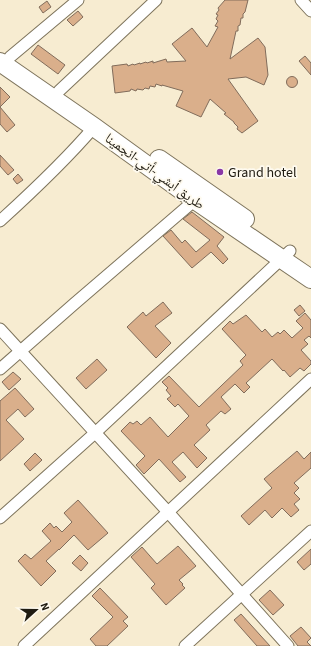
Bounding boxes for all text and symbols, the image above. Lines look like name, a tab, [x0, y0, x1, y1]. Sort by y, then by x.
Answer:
street label: طريق أبشي-أتي-انجمينا	[100, 129, 208, 215]
place label: Grand hotel	[228, 163, 297, 183]
marker: Grand hotel	[215, 167, 225, 177]
north arrow	[16, 590, 56, 630]
text: N	[37, 600, 53, 613]

